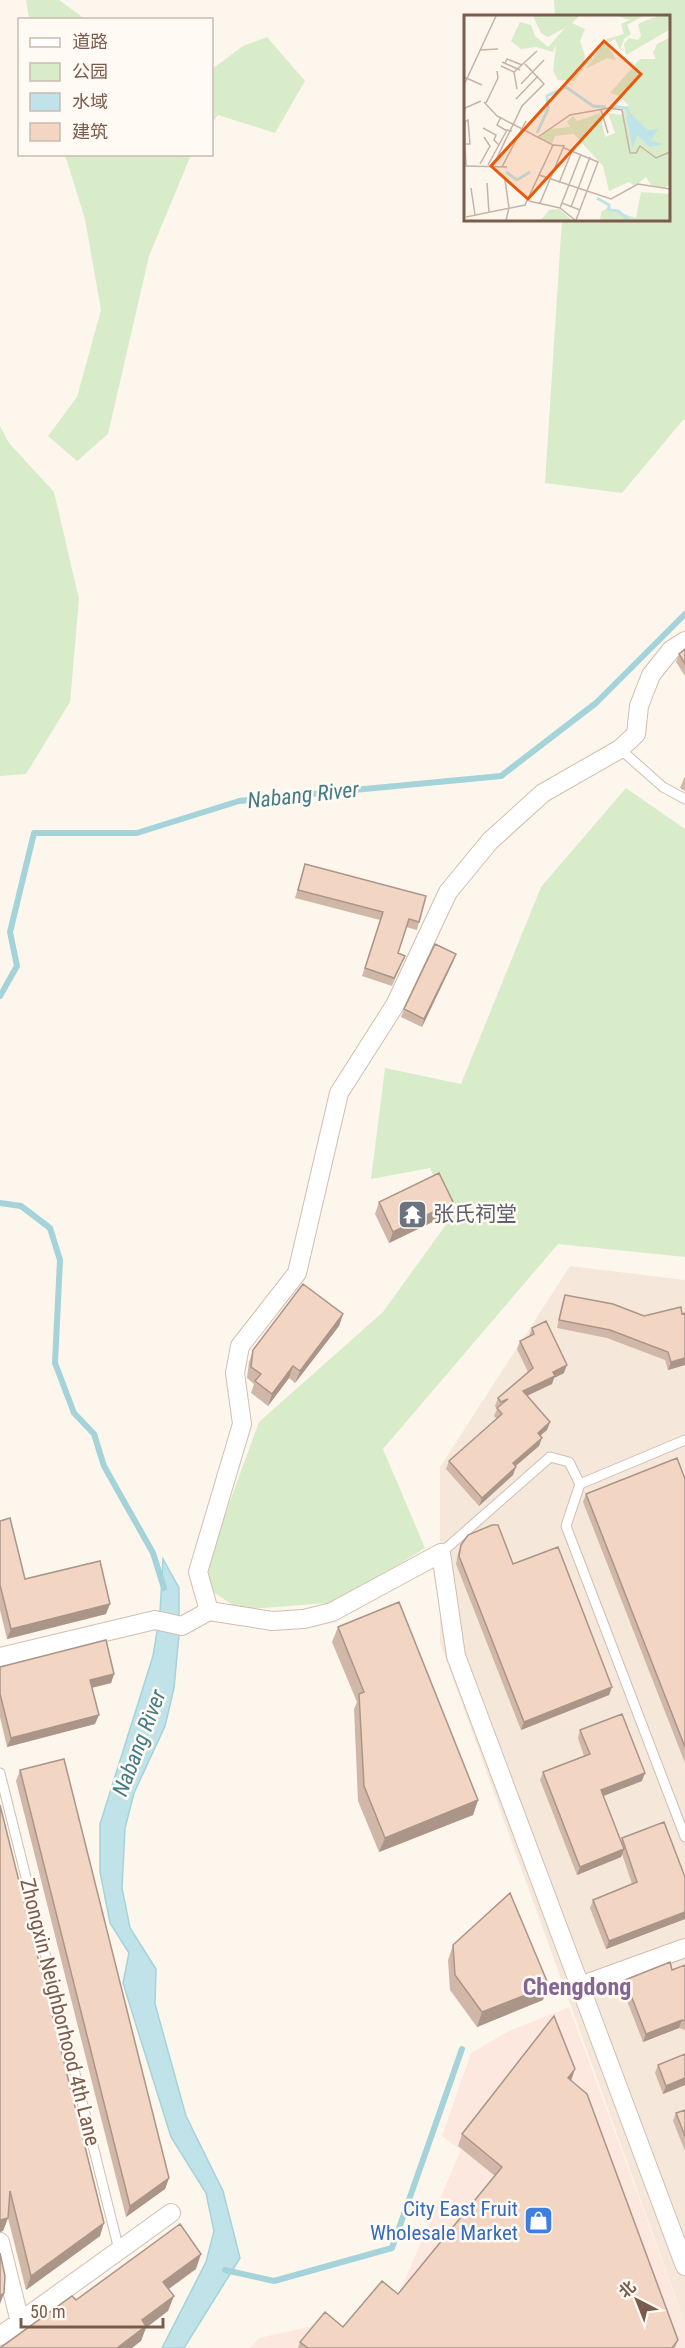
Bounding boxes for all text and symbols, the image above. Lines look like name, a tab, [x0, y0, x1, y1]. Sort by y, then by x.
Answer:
inset map	[464, 15, 670, 220]
legend	[18, 18, 213, 156]
text: 道路	[72, 31, 108, 52]
text: 公园	[72, 61, 108, 82]
text: 水域	[72, 91, 108, 112]
text: 建筑	[72, 121, 108, 142]
water label: Nabang River	[246, 777, 360, 813]
temple icon: 张氏祠堂	[396, 1198, 428, 1230]
place label: 张氏祠堂	[433, 1202, 517, 1226]
water label: Nabang River	[107, 1686, 171, 1800]
street label: Zhongxin Neighborhood 4th Lane	[15, 1876, 105, 2148]
district label: Chengdong	[523, 1973, 631, 2001]
place label: City East Fruit Wholesale Market	[370, 2197, 518, 2245]
shop icon: City East Fruit Wholesale Market	[523, 2205, 555, 2237]
north arrow	[607, 2270, 667, 2330]
text: 北	[615, 2277, 640, 2302]
scale bar	[21, 2291, 164, 2329]
text: 50 m	[30, 2301, 65, 2322]

